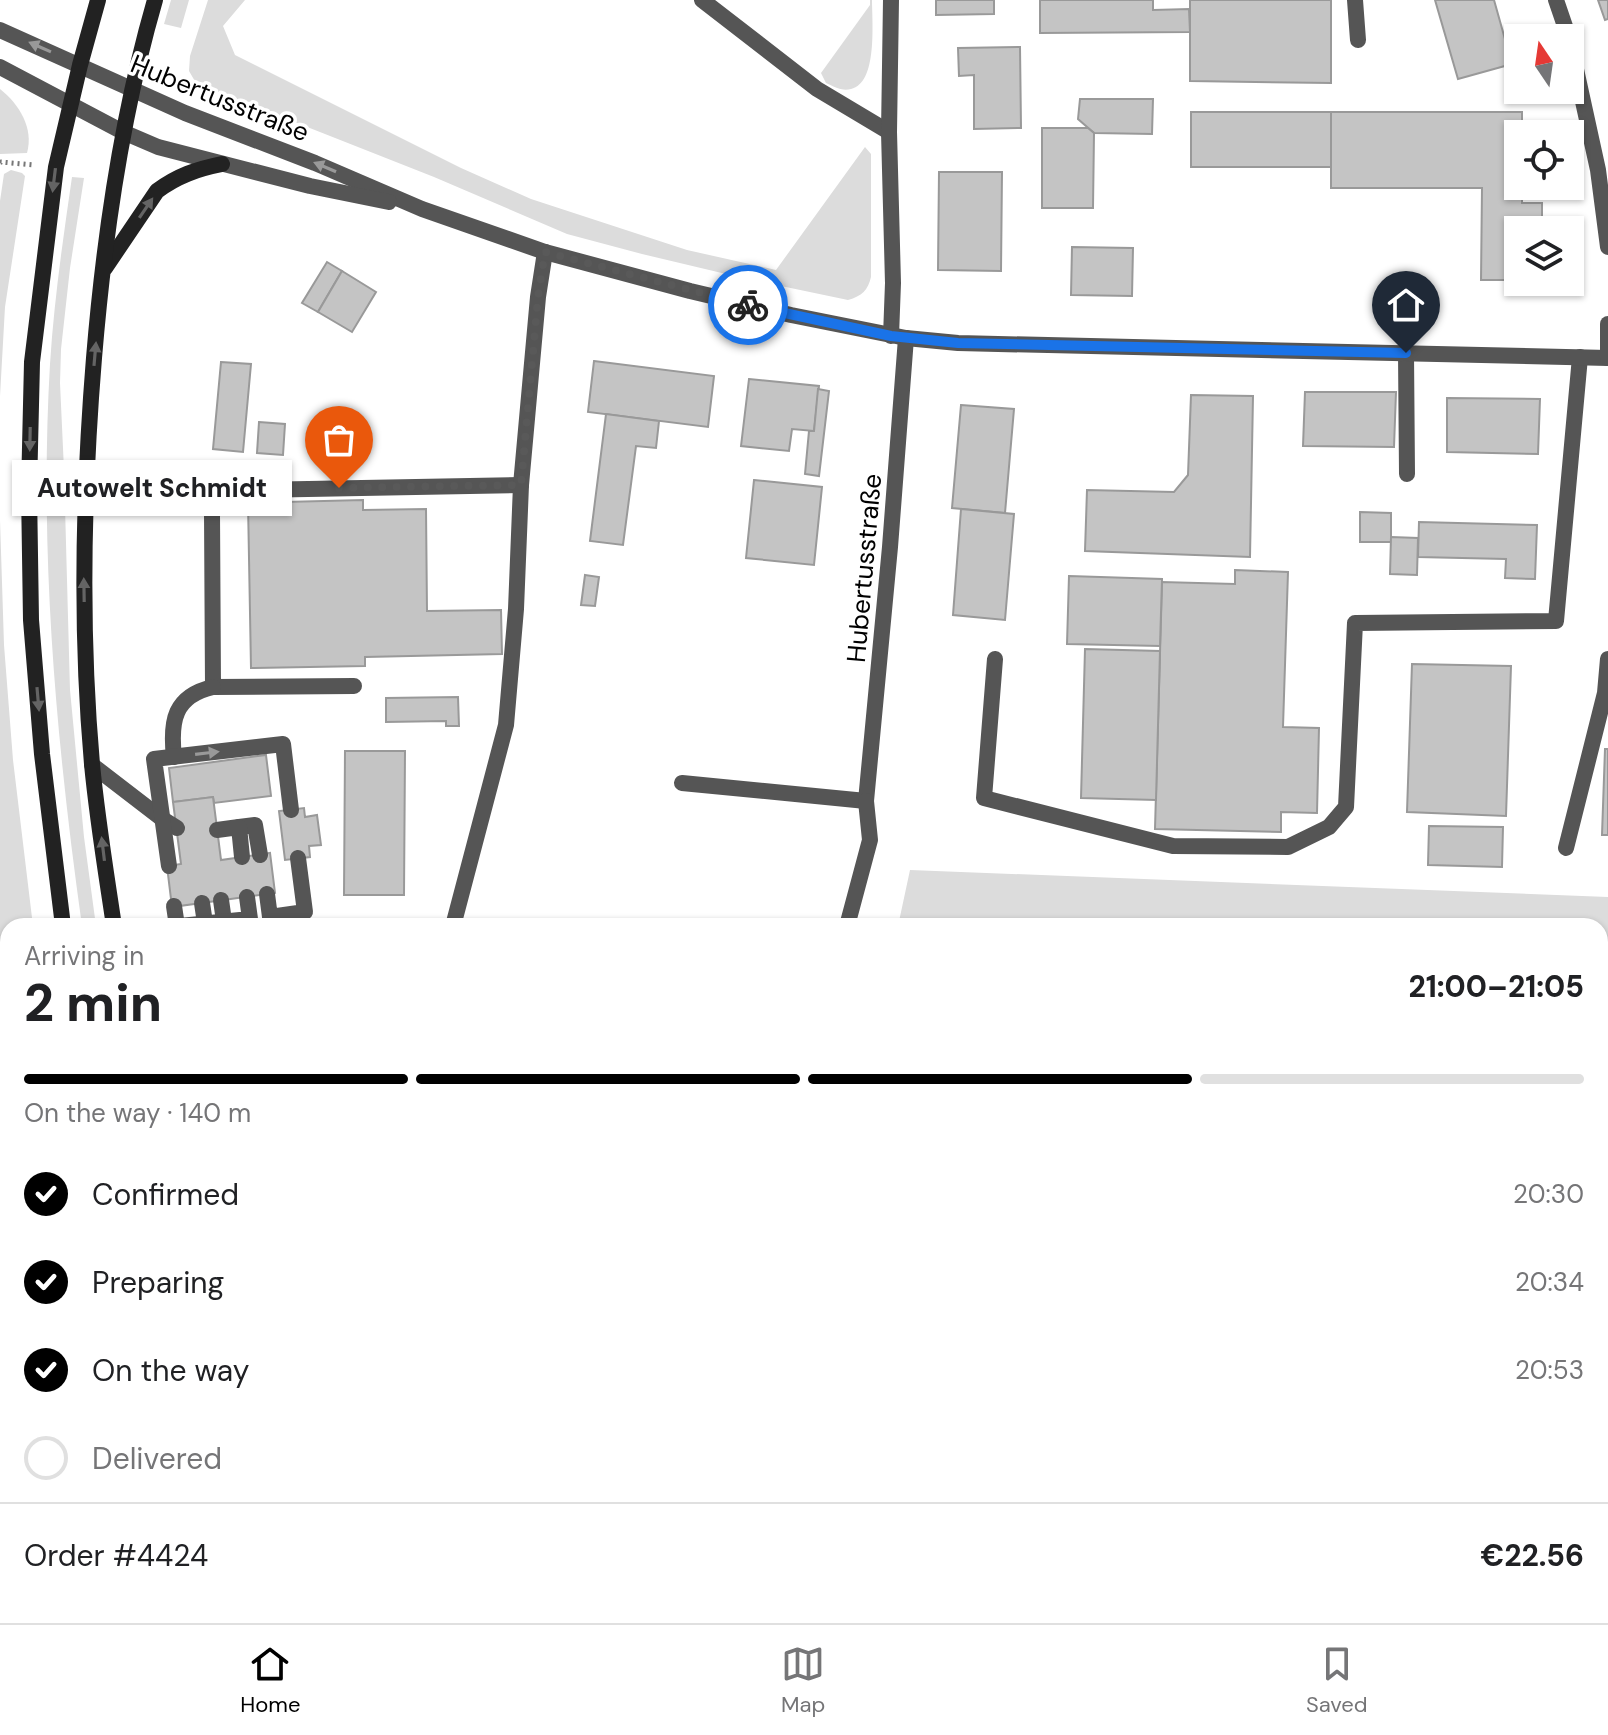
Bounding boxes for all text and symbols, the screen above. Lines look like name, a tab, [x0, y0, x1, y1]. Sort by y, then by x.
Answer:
north arrow	[1504, 24, 1584, 104]
map controls	[1504, 24, 1584, 296]
one-way arrow	[28, 41, 52, 54]
street label: Hubertusstraße	[126, 47, 314, 149]
button: locate	[1504, 120, 1584, 200]
one-way arrow	[313, 161, 337, 174]
one-way arrow	[48, 168, 61, 193]
one-way arrow	[138, 197, 153, 219]
button: layers	[1504, 216, 1584, 296]
courier	[708, 265, 788, 345]
pin	[1372, 271, 1440, 353]
icon: bike	[726, 283, 770, 327]
icon: home	[1384, 283, 1428, 327]
one-way arrow	[88, 341, 101, 366]
pin	[305, 406, 373, 488]
icon: bag	[317, 418, 361, 462]
one-way arrow	[24, 427, 36, 452]
callout: Autowelt Schmidt	[11, 460, 291, 516]
text: Autowelt Schmidt	[37, 471, 267, 505]
street label: Hubertusstraße	[839, 472, 889, 664]
one-way arrow	[78, 577, 90, 602]
one-way arrow	[32, 687, 45, 712]
one-way arrow	[195, 746, 220, 759]
one-way arrow	[96, 836, 109, 861]
text: Arriving in	[24, 939, 144, 973]
text: 21:00–21:05	[1408, 967, 1584, 1006]
text: 2 min	[24, 969, 162, 1037]
text: On the way · 140 m	[24, 1096, 251, 1130]
icon: check	[24, 1172, 68, 1216]
text: Confirmed	[92, 1175, 239, 1214]
text: 20:30	[1513, 1177, 1584, 1211]
icon: check	[24, 1260, 68, 1304]
text: Preparing	[92, 1263, 224, 1302]
text: 20:34	[1515, 1265, 1584, 1299]
icon: check	[24, 1348, 68, 1392]
text: On the way	[92, 1351, 249, 1390]
text: 20:53	[1515, 1353, 1584, 1387]
text: Delivered	[92, 1439, 222, 1478]
text: Order #4424	[24, 1536, 208, 1575]
text: €22.56	[1480, 1536, 1584, 1575]
tab: Home	[240, 1642, 300, 1719]
tab: Map	[781, 1642, 825, 1719]
tab: Saved	[1306, 1642, 1368, 1719]

